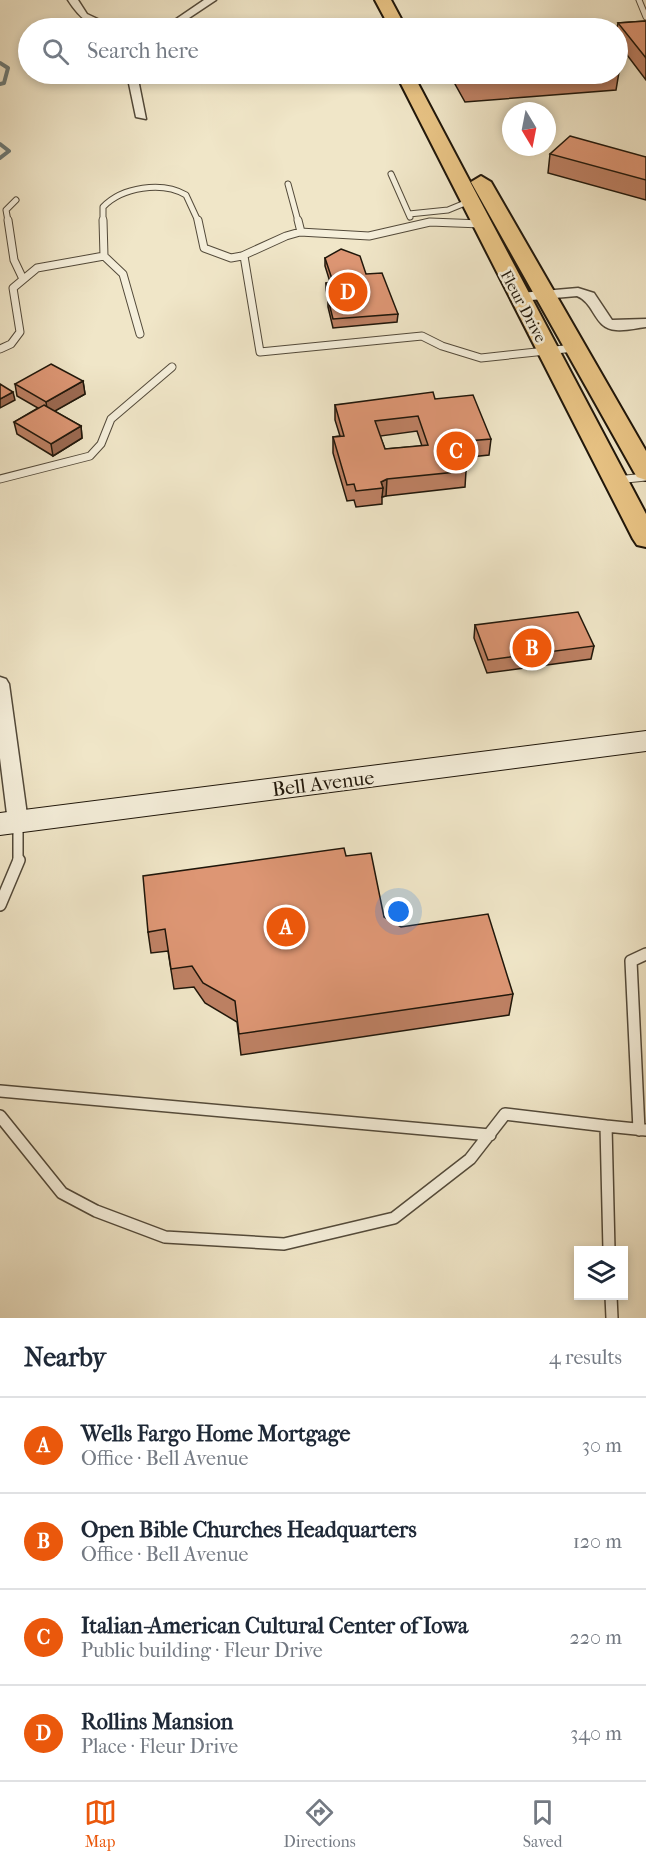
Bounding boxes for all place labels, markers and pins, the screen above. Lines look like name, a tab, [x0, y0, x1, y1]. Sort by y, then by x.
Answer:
pin: D	[328, 270, 368, 314]
pin: C	[436, 428, 476, 474]
pin: B	[512, 626, 552, 670]
pin: A	[266, 904, 306, 950]

